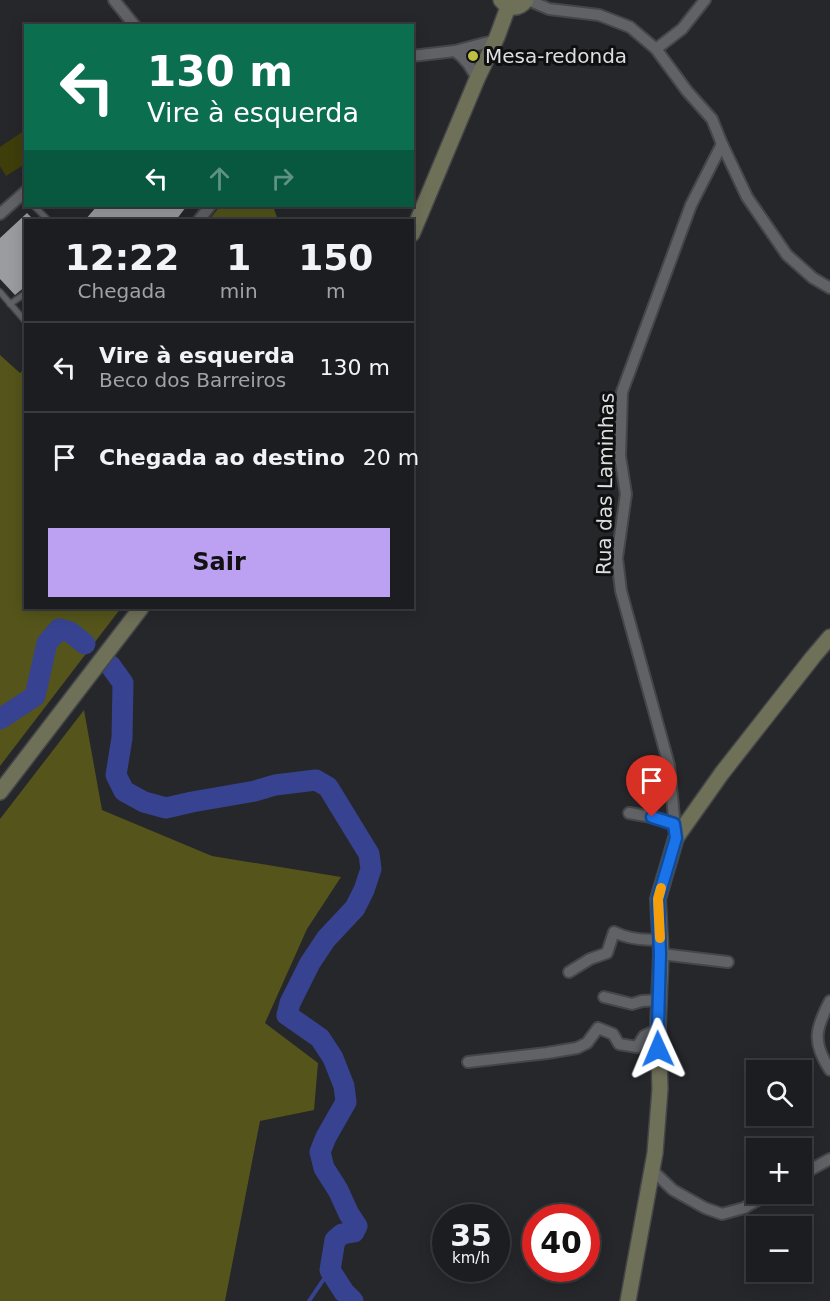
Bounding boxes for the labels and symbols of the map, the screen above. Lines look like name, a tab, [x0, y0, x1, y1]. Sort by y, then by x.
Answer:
place label: Mesa-redonda	[485, 44, 627, 68]
marker: Mesa-redonda	[466, 49, 480, 63]
street label: Rua das Laminhas	[591, 393, 619, 575]
pin	[626, 755, 677, 817]
position arrow	[626, 1017, 690, 1081]
speed limit sign: 40	[522, 1204, 600, 1282]

